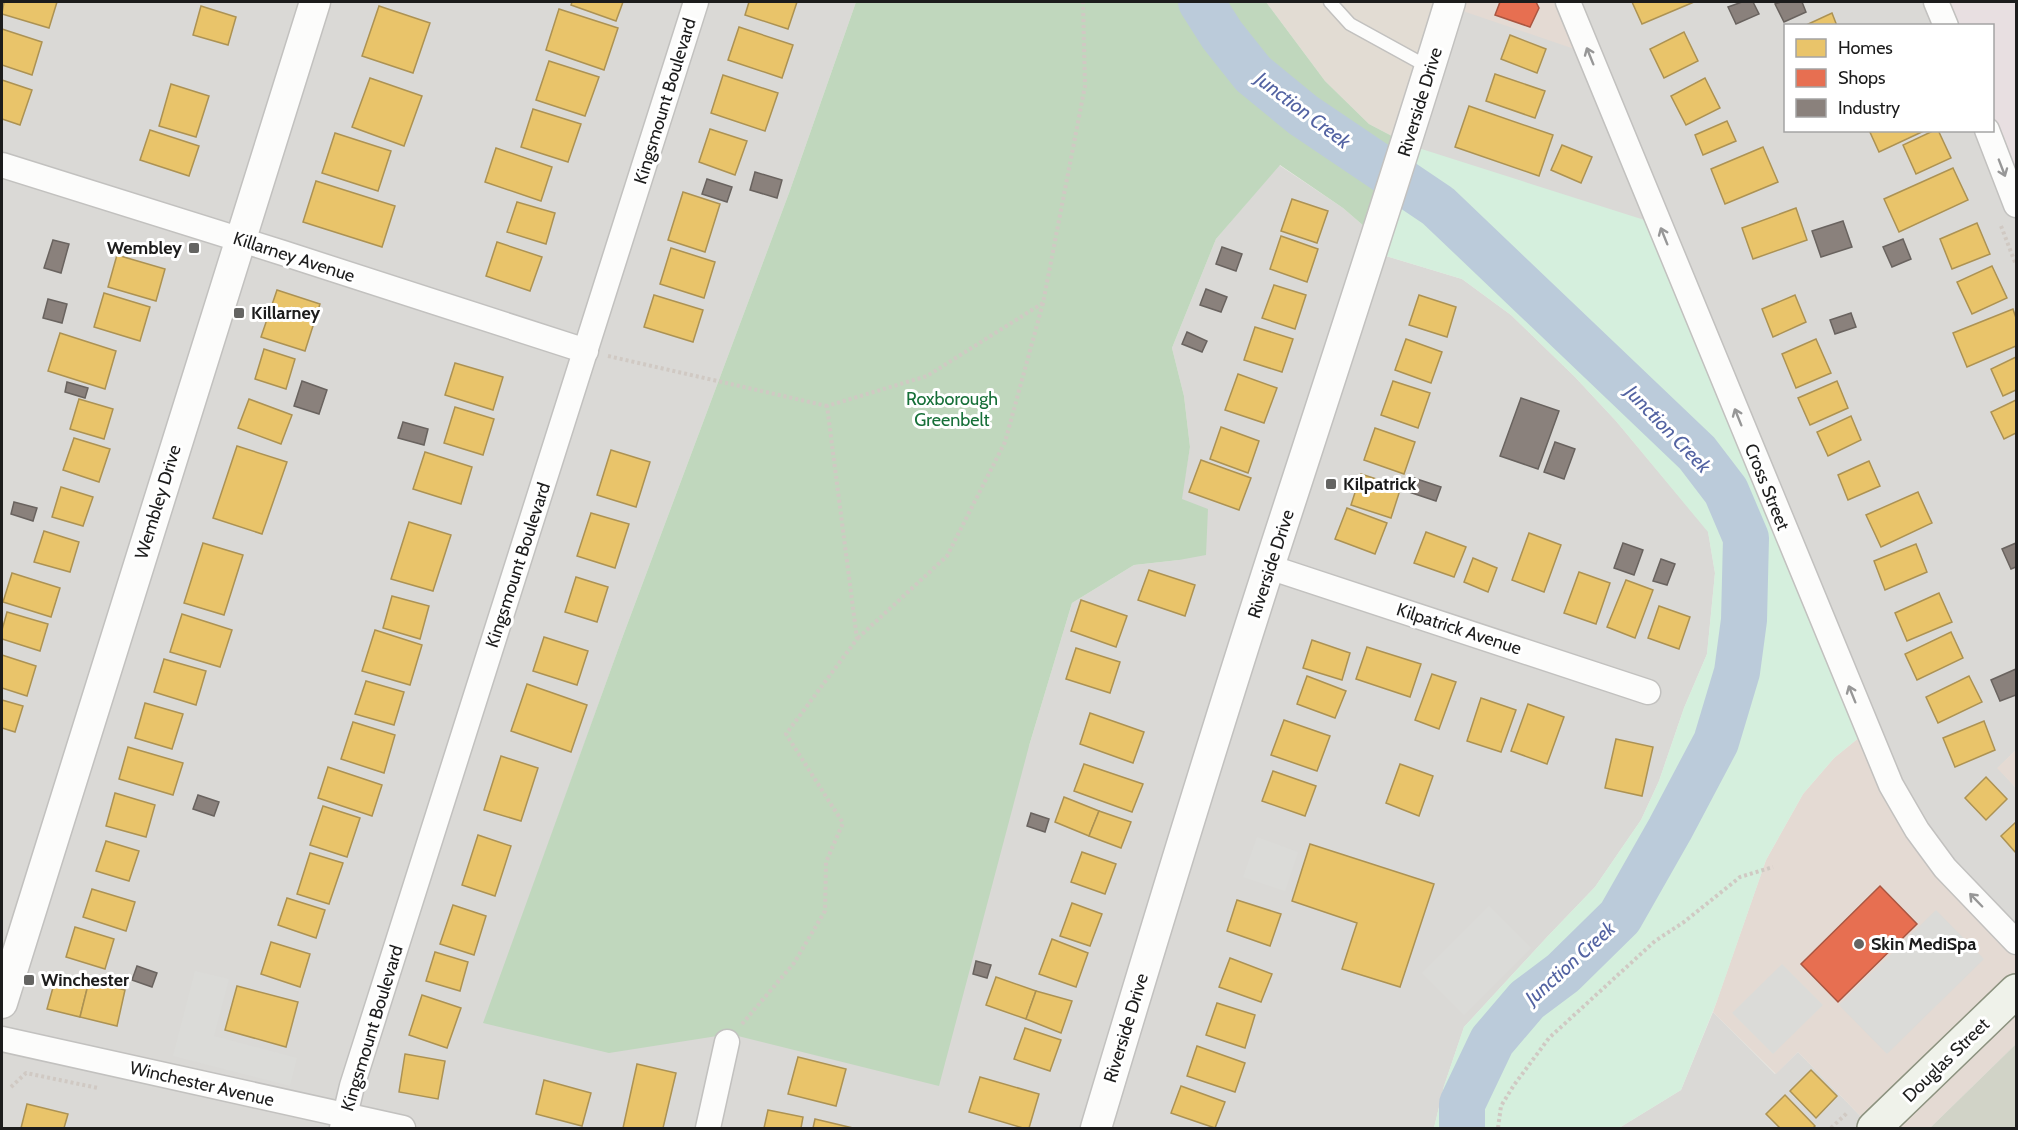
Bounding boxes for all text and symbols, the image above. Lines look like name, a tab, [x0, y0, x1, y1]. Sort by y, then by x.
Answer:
street label: Kingsmount Boulevard	[629, 15, 701, 187]
legend	[1784, 24, 1994, 132]
text: Homes	[1838, 37, 1893, 59]
street label: Riverside Drive	[1393, 45, 1447, 159]
one-way arrow	[1584, 47, 1595, 66]
water label: Junction Creek	[1249, 65, 1356, 154]
text: Shops	[1838, 67, 1886, 89]
text: Industry	[1838, 97, 1900, 119]
one-way arrow	[1997, 158, 2008, 177]
street label: Killarney Avenue	[230, 227, 358, 287]
one-way arrow	[1658, 228, 1669, 246]
place label: Wembley	[107, 237, 182, 259]
marker: Wembley	[187, 241, 201, 255]
place label: Killarney	[251, 302, 321, 324]
marker: Killarney	[232, 306, 246, 320]
water label: Junction Creek	[1619, 379, 1717, 479]
park label: Roxborough Greenbelt	[906, 388, 998, 431]
one-way arrow	[1732, 408, 1743, 426]
street label: Cross Street	[1740, 440, 1794, 534]
street label: Wembley Drive	[130, 442, 186, 562]
place label: Kilpatrick	[1343, 473, 1417, 495]
marker: Kilpatrick	[1324, 477, 1338, 491]
street label: Kingsmount Boulevard	[481, 480, 555, 650]
street label: Riverside Drive	[1243, 507, 1299, 621]
street label: Kilpatrick Avenue	[1394, 598, 1524, 660]
one-way arrow	[1846, 685, 1857, 704]
one-way arrow	[1968, 892, 1983, 907]
water label: Junction Creek	[1519, 915, 1621, 1011]
place label: Skin MediSpa	[1871, 933, 1976, 955]
marker: Skin MediSpa	[1852, 937, 1866, 951]
street label: Kingsmount Boulevard	[336, 942, 408, 1114]
place label: Winchester	[41, 969, 129, 991]
street label: Riverside Drive	[1099, 971, 1153, 1085]
marker: Winchester	[22, 973, 36, 987]
street label: Douglas Street	[1898, 1013, 1994, 1107]
street label: Winchester Avenue	[128, 1057, 276, 1111]

